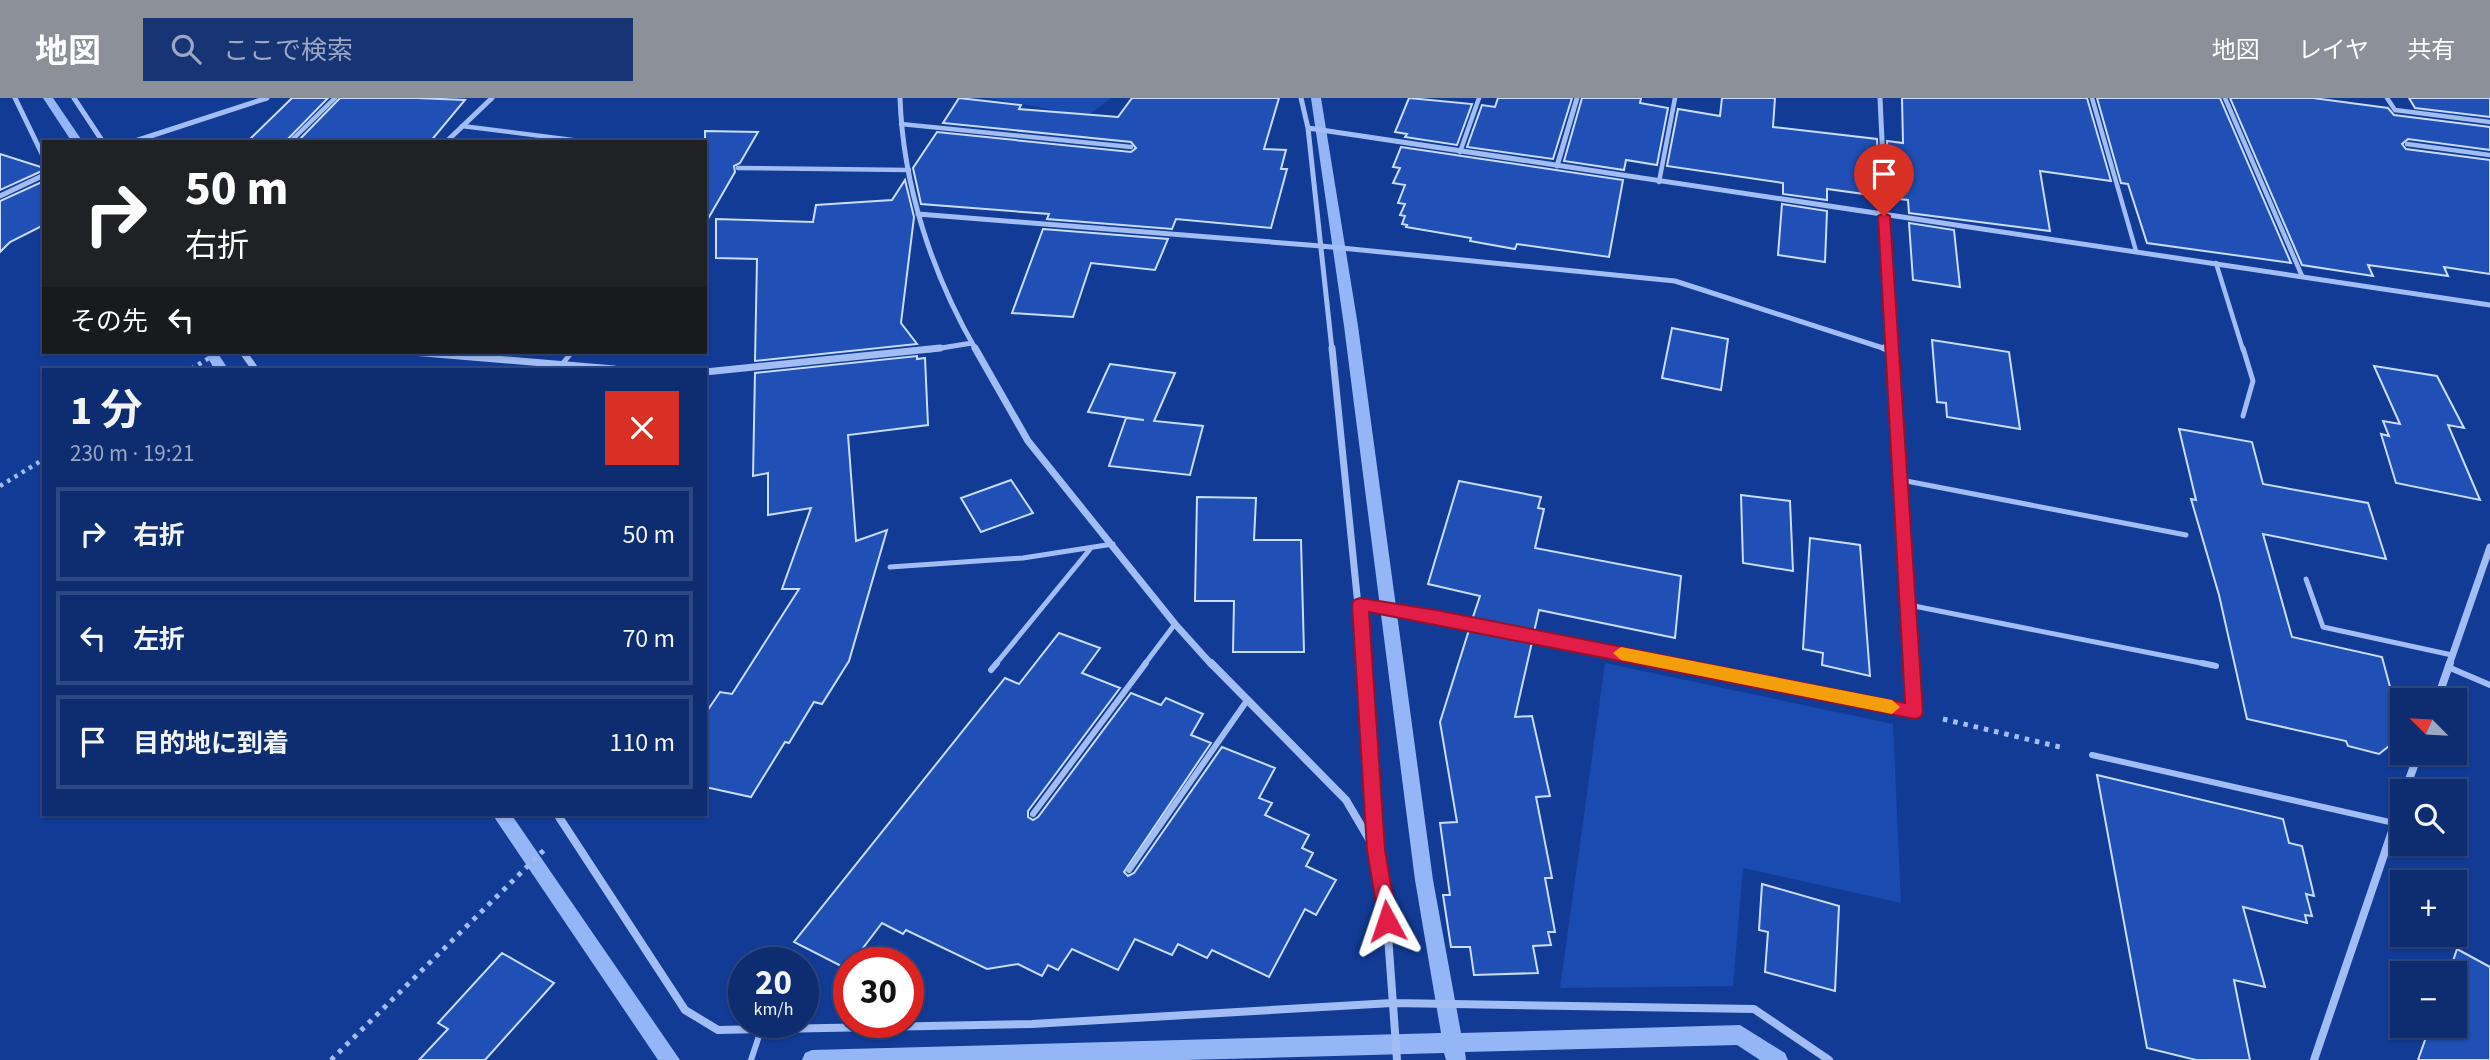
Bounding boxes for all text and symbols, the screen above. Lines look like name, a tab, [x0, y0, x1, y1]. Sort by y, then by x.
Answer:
search box	[143, 18, 633, 81]
text: 地図	[35, 28, 101, 75]
icon: search	[167, 30, 205, 68]
text: ここで検索	[223, 32, 353, 69]
text: 地図	[2212, 33, 2260, 68]
text: レイヤ	[2298, 33, 2369, 68]
text: 共有	[2407, 33, 2455, 68]
pin	[1854, 144, 1914, 216]
text: 50 m	[185, 154, 289, 224]
icon: arrive	[1865, 155, 1903, 193]
icon: right	[70, 168, 161, 259]
text: 右折	[185, 223, 249, 269]
icon: left	[162, 301, 200, 339]
text: その先	[70, 303, 148, 340]
text: 1 分	[70, 381, 143, 441]
button: close	[605, 391, 679, 465]
text: 230 m · 19:21	[70, 437, 194, 470]
icon: right	[74, 515, 112, 553]
text: 50 m	[622, 516, 675, 553]
text: 右折	[133, 517, 185, 554]
icon: left	[74, 619, 112, 657]
text: 70 m	[622, 620, 675, 657]
text: 左折	[133, 621, 185, 658]
north arrow	[2390, 688, 2468, 765]
map controls	[2390, 688, 2467, 1038]
icon: arrive	[74, 723, 112, 761]
text: 110 m	[609, 724, 675, 761]
text: 目的地に到着	[133, 725, 289, 762]
button: search	[2390, 779, 2467, 856]
button: +	[2390, 870, 2467, 947]
position arrow	[1350, 884, 1424, 958]
speed limit sign: 30	[833, 947, 924, 1038]
text: 20	[755, 958, 792, 1008]
button: −	[2390, 961, 2467, 1038]
text: km/h	[754, 997, 793, 1022]

